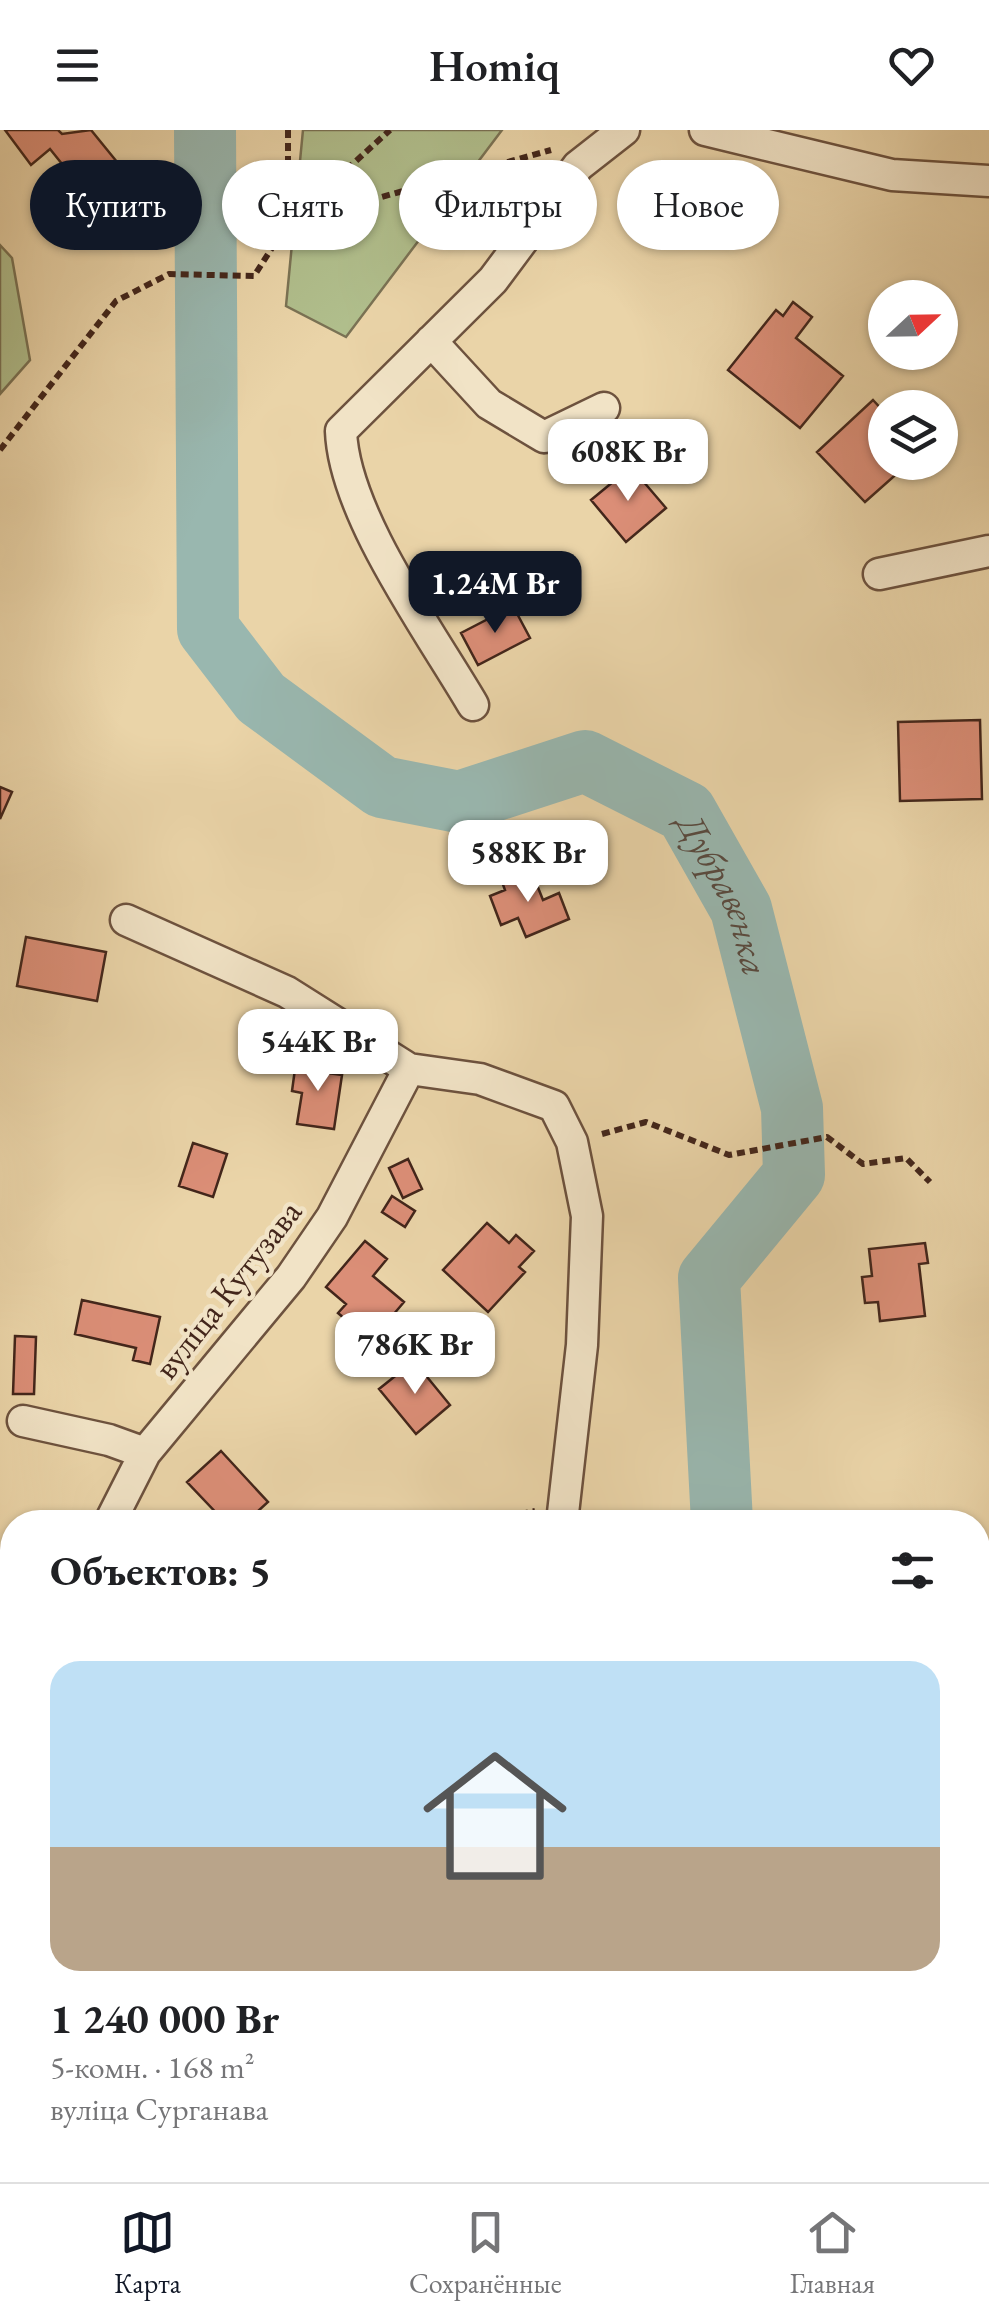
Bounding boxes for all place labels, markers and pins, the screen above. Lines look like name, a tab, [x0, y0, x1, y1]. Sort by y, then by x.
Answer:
pin: 608K Br	[536, 419, 720, 504]
pin: 1.24M Br	[392, 551, 598, 636]
pin: 588K Br	[436, 820, 620, 905]
pin: 544K Br	[226, 1009, 410, 1094]
pin: 786K Br	[323, 1312, 507, 1397]

